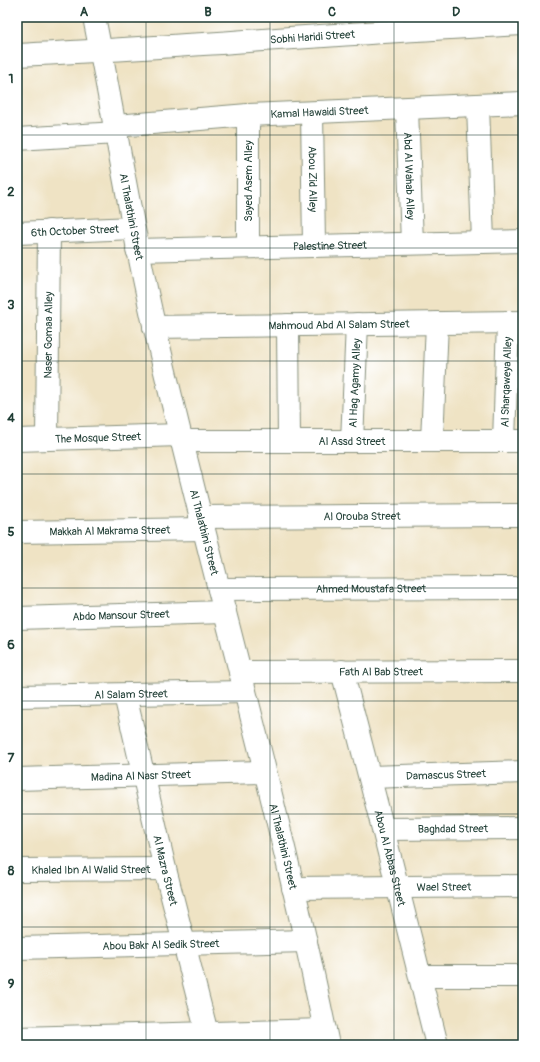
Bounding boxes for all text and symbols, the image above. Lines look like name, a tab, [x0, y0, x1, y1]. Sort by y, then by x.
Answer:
text: A	[80, 4, 89, 20]
text: B	[204, 4, 212, 20]
text: C	[328, 4, 336, 20]
text: D	[452, 4, 460, 20]
street label: Sobhi Haridi Street	[270, 27, 356, 46]
text: 1	[8, 71, 14, 87]
street label: Kamal Hawaidi Street	[270, 103, 369, 121]
street label: Abd Al Wahab Alley	[401, 132, 418, 220]
street label: Sayed Asem Alley	[242, 140, 255, 222]
street label: Abou Zid Alley	[306, 146, 320, 212]
street label: Al Thalathini Street	[117, 172, 146, 262]
text: 2	[7, 184, 15, 200]
street label: 6th October Street	[30, 222, 120, 239]
street label: Palestine Street	[293, 238, 368, 253]
street label: Naser Gomaa Alley	[41, 291, 55, 379]
text: 3	[7, 297, 15, 313]
street label: Mahmoud Abd Al Salam Street	[268, 317, 410, 332]
street label: Al Sharqaweya Alley	[498, 336, 514, 428]
street label: Al Hag Agamy Alley	[346, 338, 363, 428]
text: 4	[7, 410, 15, 426]
street label: The Mosque Street	[55, 430, 142, 445]
street label: Al Assd Street	[319, 435, 386, 448]
street label: Al Thalathini Street	[187, 488, 222, 577]
street label: Al Orouba Street	[323, 509, 401, 523]
street label: Makkah Al Makrama Street	[49, 523, 171, 538]
text: 5	[7, 524, 15, 540]
street label: Ahmed Moustafa Street	[316, 582, 427, 595]
street label: Abdo Mansour Street	[72, 607, 170, 623]
text: 6	[7, 637, 15, 653]
street label: Fath Al Bab Street	[339, 665, 424, 678]
street label: Al Salam Street	[94, 687, 168, 701]
text: 7	[8, 750, 15, 766]
street label: Damascus Street	[406, 767, 487, 782]
street label: Madina Al Nasr Street	[91, 768, 192, 783]
street label: Al Thalathini Street	[267, 802, 300, 891]
street label: Abou Al Abbas Street	[372, 808, 409, 908]
street label: Baghdad Street	[418, 822, 489, 835]
street label: Al Mazra Street	[151, 834, 181, 908]
text: 8	[8, 863, 15, 879]
street label: Khaled Ibn Al Walid Street	[32, 863, 151, 876]
street label: Wael Street	[417, 880, 472, 893]
street label: Abou Bakr Al Sedik Street	[102, 937, 220, 952]
text: 9	[8, 976, 15, 992]

